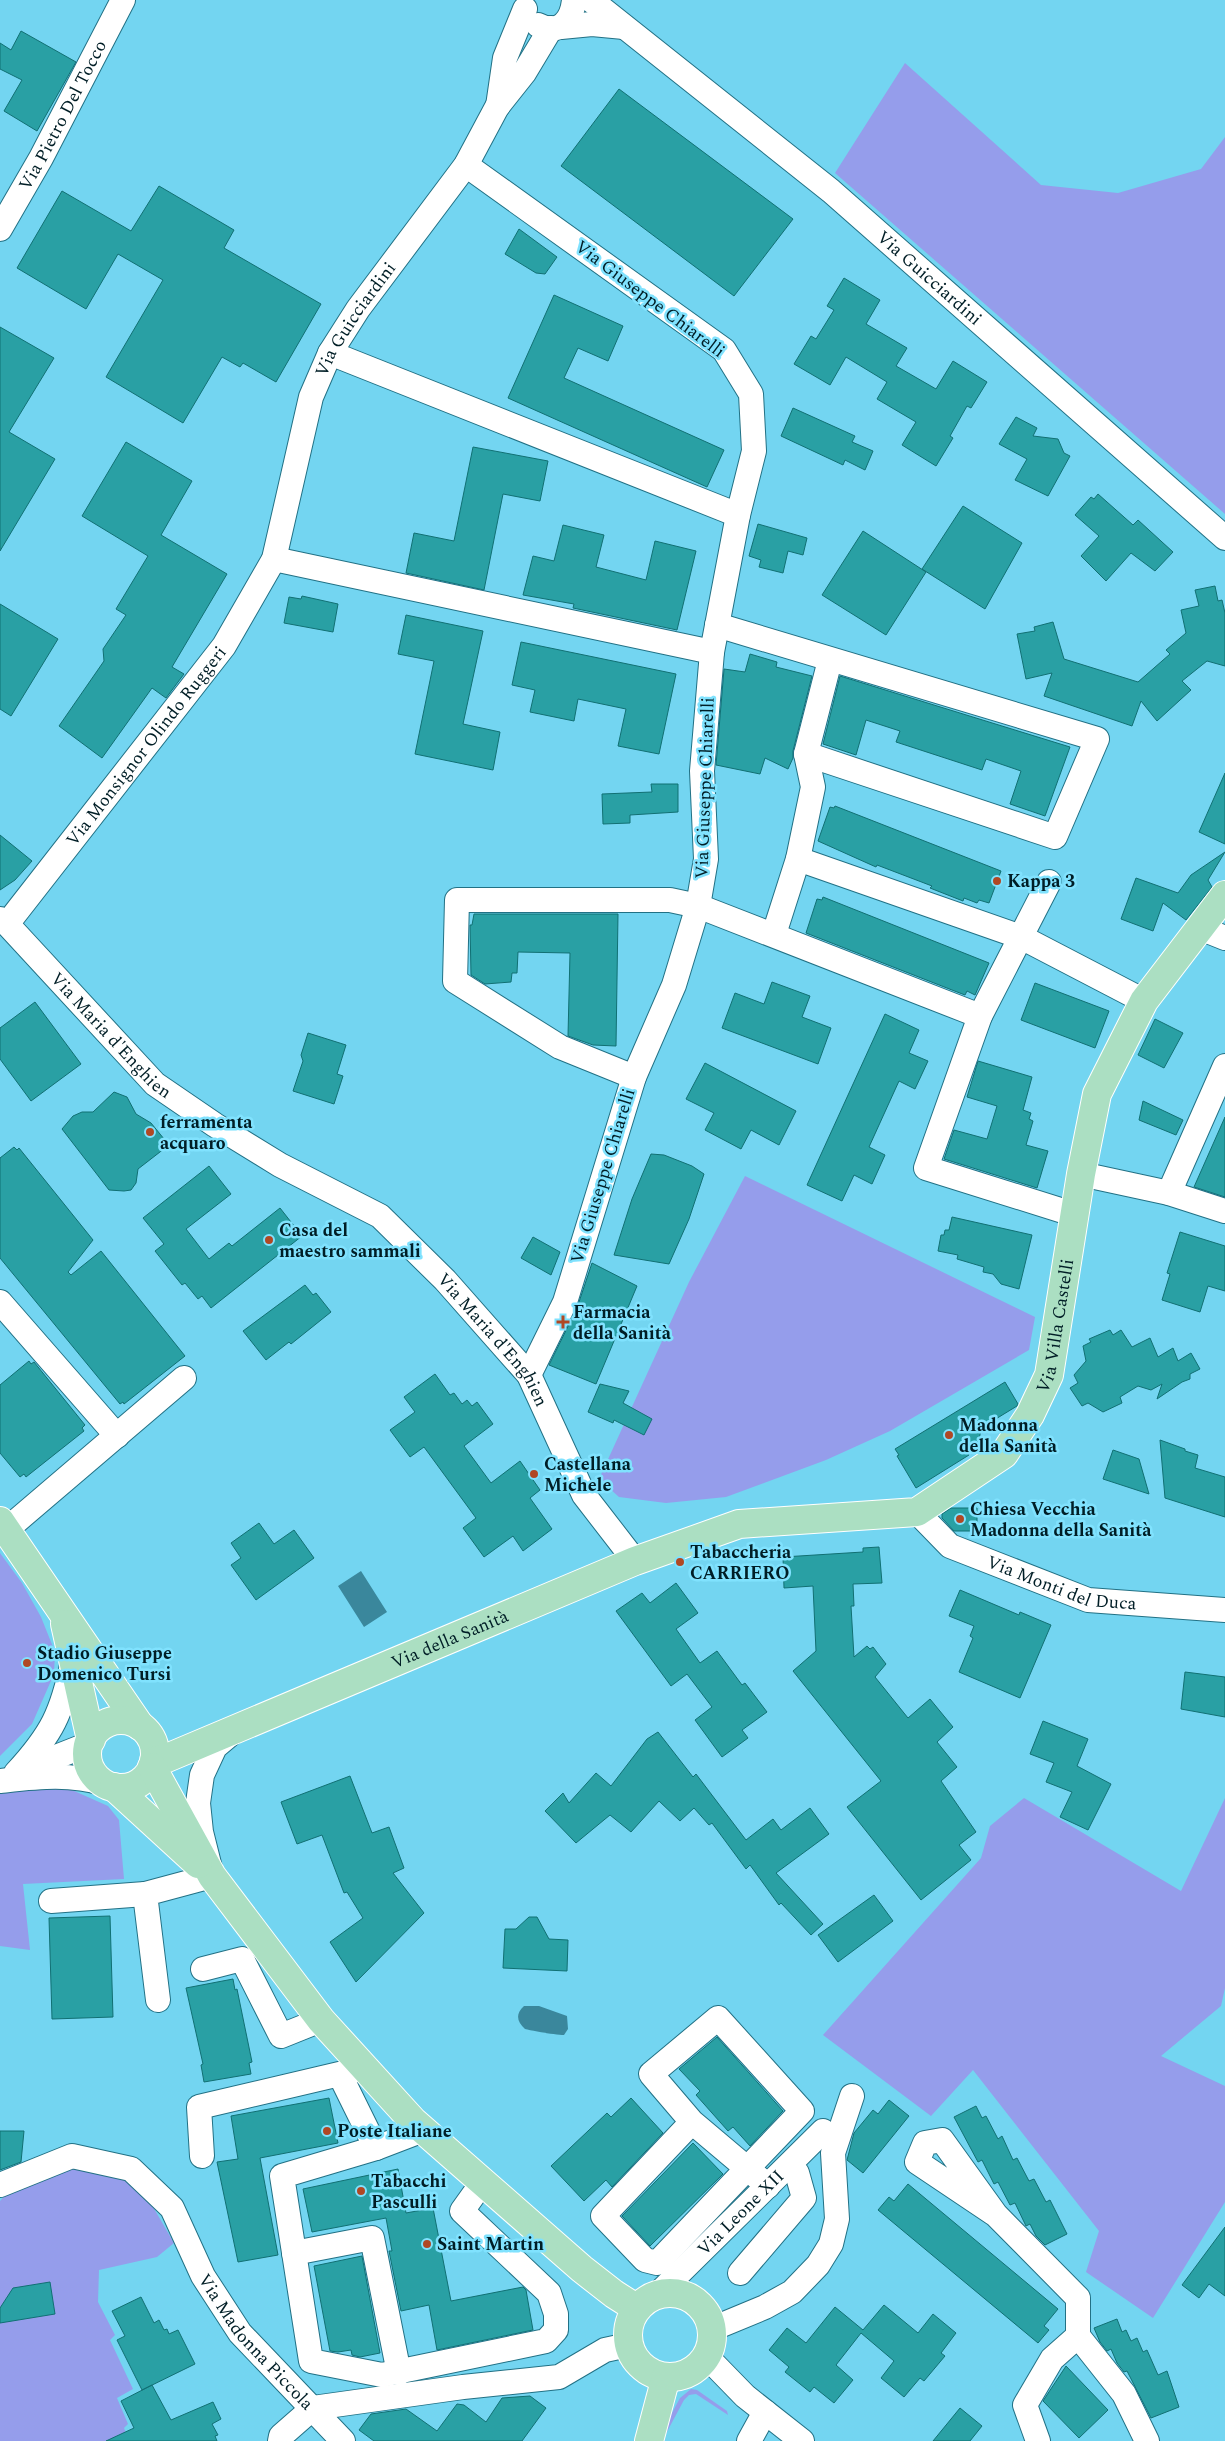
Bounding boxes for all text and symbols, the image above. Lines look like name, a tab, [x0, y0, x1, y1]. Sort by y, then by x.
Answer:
street label: Via Pietro Del Tocco	[12, 35, 113, 195]
street label: Via Guicciardini	[871, 224, 988, 332]
street label: Via Giuseppe Chiarelli	[569, 233, 731, 365]
street label: Via Guicciardini	[308, 256, 402, 381]
street label: Via Monsignor Olindo Ruggeri	[59, 640, 233, 852]
street label: Via Giuseppe Chiarelli	[688, 697, 722, 879]
place label: Kappa 3	[1007, 868, 1075, 895]
marker: Kappa 3	[991, 875, 1003, 887]
street label: Via Maria d'Enghien	[44, 966, 177, 1105]
street label: Via Giuseppe Chiarelli	[563, 1085, 643, 1267]
place label: ferramenta acquaro	[160, 1109, 253, 1157]
marker: ferramenta acquaro	[144, 1126, 156, 1138]
place label: Casa del maestro sammali	[279, 1217, 421, 1265]
marker: Casa del maestro sammali	[263, 1234, 275, 1246]
street label: Via Villa Castelli	[1029, 1257, 1081, 1398]
street label: Via Maria d'Enghien	[431, 1267, 555, 1411]
place label: Farmacia della Sanità	[573, 1299, 672, 1347]
marker: Farmacia della Sanità	[557, 1316, 569, 1328]
place label: Madonna della Sanità	[959, 1412, 1058, 1460]
marker: Madonna della Sanità	[943, 1429, 955, 1441]
place label: Castellana Michele	[544, 1451, 632, 1499]
marker: Castellana Michele	[528, 1468, 540, 1480]
place label: Chiesa Vecchia Madonna della Sanità	[970, 1496, 1152, 1544]
marker: Chiesa Vecchia Madonna della Sanità	[954, 1513, 966, 1525]
place label: Tabaccheria CARRIERO	[690, 1539, 792, 1587]
street label: Via Monti del Duca	[983, 1548, 1138, 1617]
marker: Tabaccheria CARRIERO	[674, 1556, 686, 1568]
street label: Via della Sanità	[387, 1602, 513, 1676]
place label: Stadio Giuseppe Domenico Tursi	[37, 1640, 172, 1688]
marker: Stadio Giuseppe Domenico Tursi	[21, 1657, 33, 1669]
place label: Poste Italiane	[337, 2118, 452, 2145]
marker: Poste Italiane	[321, 2125, 333, 2137]
street label: Via Leone XII	[691, 2163, 790, 2262]
place label: Tabacchi Pasculli	[371, 2168, 446, 2216]
marker: Tabacchi Pasculli	[355, 2185, 367, 2197]
place label: Saint Martin	[437, 2231, 544, 2258]
marker: Saint Martin	[421, 2238, 433, 2250]
street label: Via Madonna Piccola	[191, 2268, 320, 2416]

